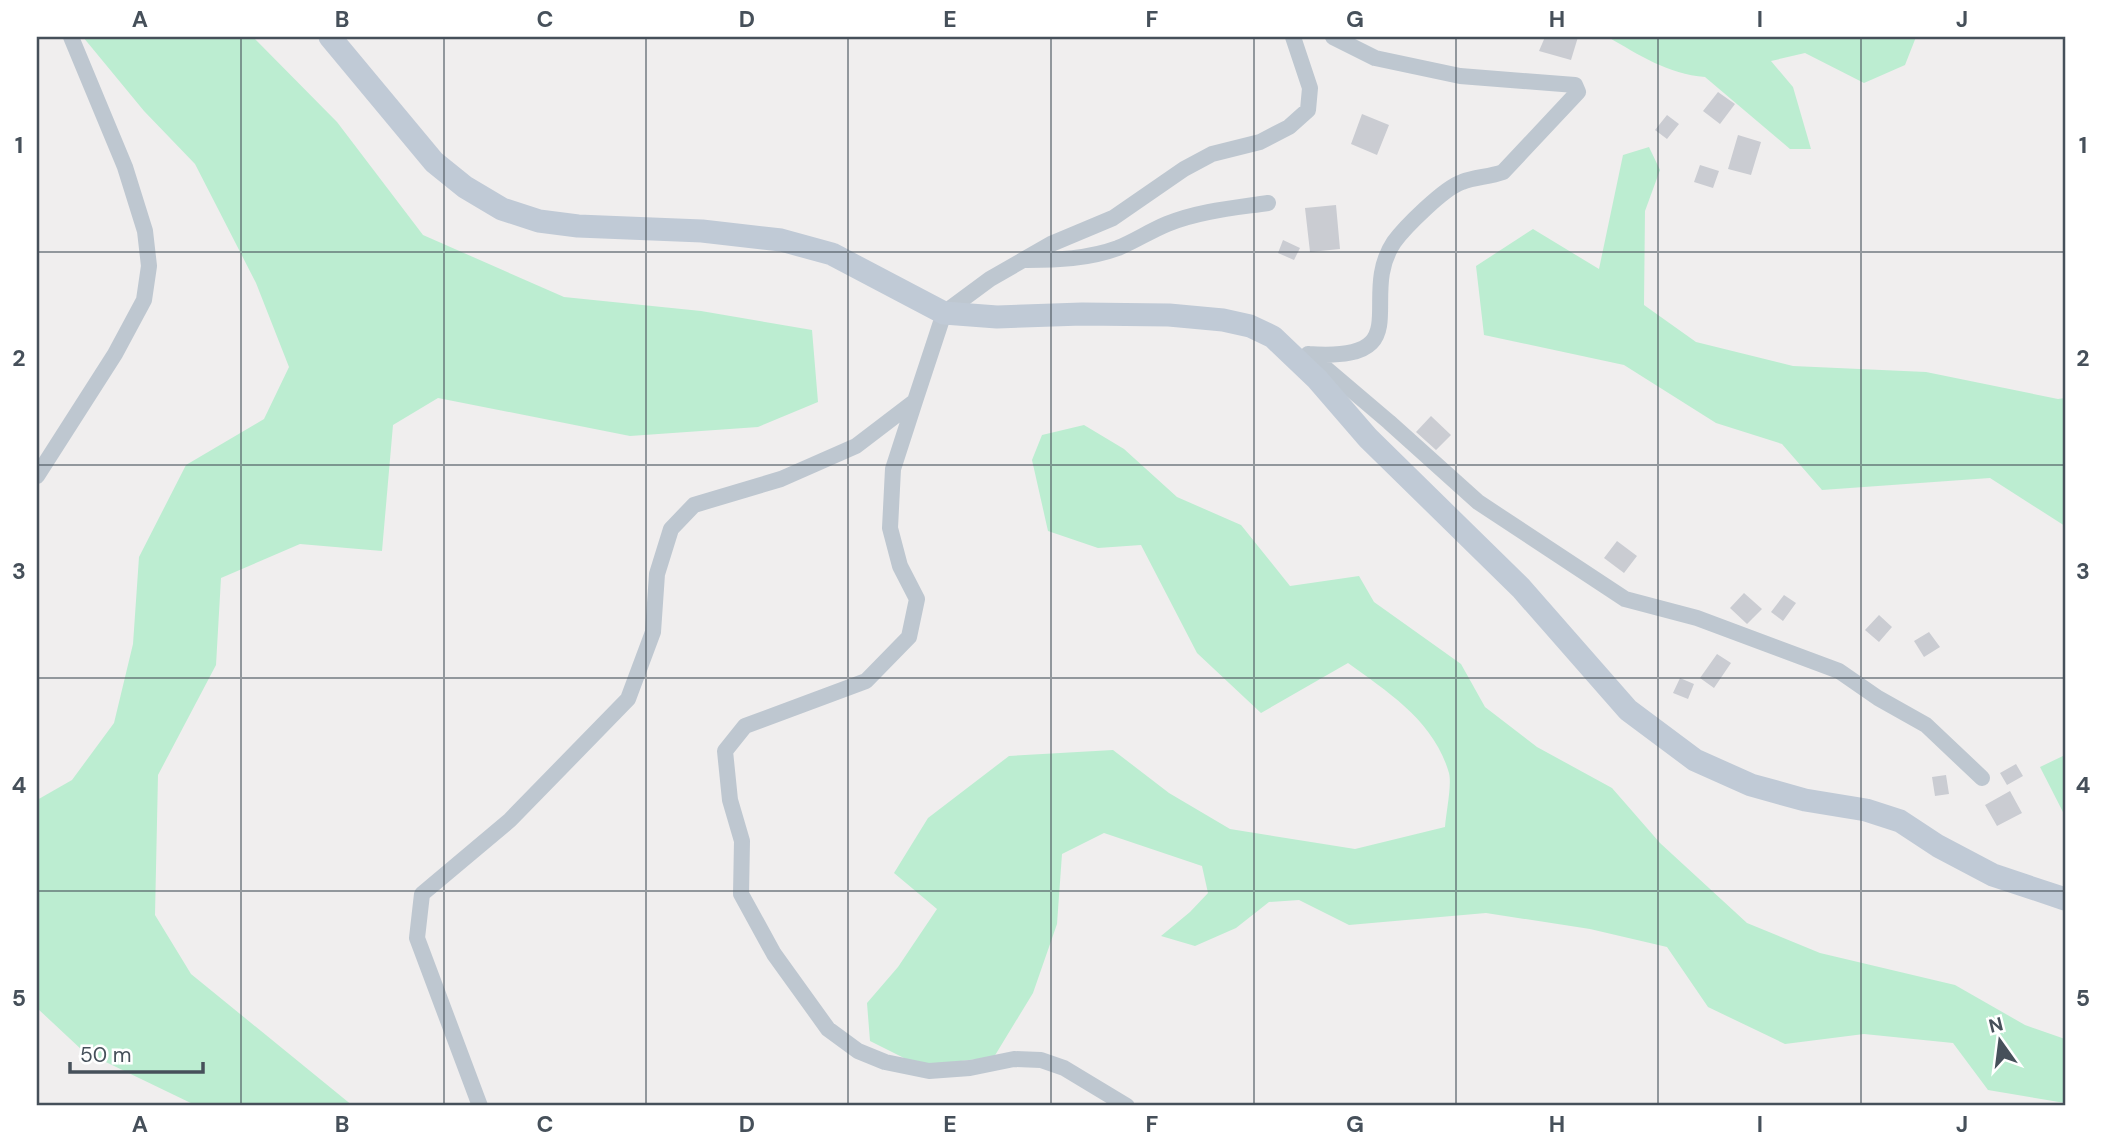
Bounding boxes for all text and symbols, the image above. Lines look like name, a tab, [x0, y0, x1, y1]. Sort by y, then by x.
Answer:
text: A	[132, 4, 148, 34]
text: B	[335, 4, 349, 34]
text: C	[537, 4, 553, 34]
text: D	[739, 4, 755, 34]
text: E	[943, 4, 957, 34]
text: F	[1146, 4, 1159, 34]
text: G	[1346, 4, 1364, 34]
text: H	[1549, 4, 1565, 34]
text: I	[1757, 4, 1763, 34]
text: J	[1956, 4, 1968, 34]
text: 1	[15, 130, 23, 160]
text: 1	[2079, 130, 2087, 160]
text: 2	[12, 343, 26, 373]
text: 2	[2076, 343, 2090, 373]
text: 3	[12, 556, 26, 586]
text: 3	[2076, 556, 2090, 586]
text: 4	[12, 770, 27, 800]
text: 4	[2076, 770, 2091, 800]
text: 5	[12, 983, 26, 1013]
text: 5	[2076, 983, 2090, 1013]
north arrow	[1966, 1006, 2036, 1076]
text: N	[1986, 1011, 2006, 1039]
scale bar	[70, 1031, 203, 1075]
text: 50 m	[80, 1041, 131, 1069]
text: A	[132, 1109, 148, 1139]
text: B	[335, 1109, 349, 1139]
text: C	[537, 1109, 553, 1139]
text: D	[739, 1109, 755, 1139]
text: E	[943, 1109, 957, 1139]
text: F	[1146, 1109, 1159, 1139]
text: G	[1346, 1109, 1364, 1139]
text: H	[1549, 1109, 1565, 1139]
text: I	[1757, 1109, 1763, 1139]
text: J	[1956, 1109, 1968, 1139]

